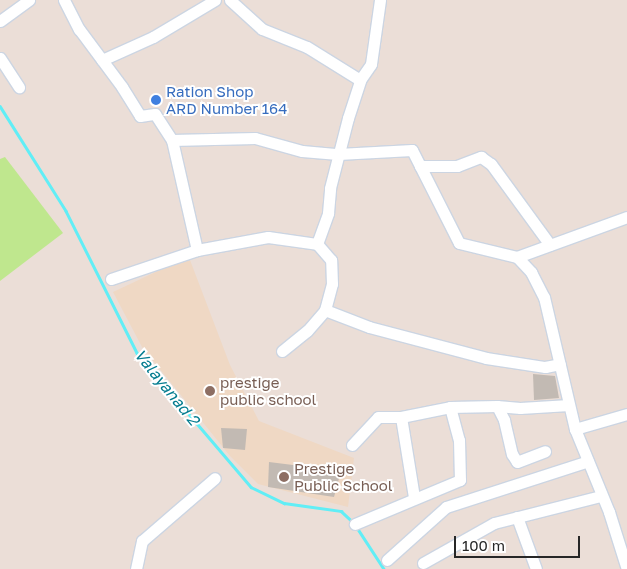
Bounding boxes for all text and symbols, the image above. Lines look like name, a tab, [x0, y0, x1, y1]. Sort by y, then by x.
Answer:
place label: Ration Shop ARD Number 164	[166, 82, 287, 117]
marker: Ration Shop ARD Number 164	[150, 94, 162, 106]
water label: Valayanad 2	[131, 345, 203, 429]
place label: prestige public school	[220, 373, 316, 408]
marker: prestige public school	[204, 385, 216, 397]
place label: Prestige Public School	[294, 459, 393, 494]
marker: Prestige Public School	[278, 471, 290, 483]
scale bar	[457, 526, 583, 558]
text: 100 m	[462, 536, 505, 554]

